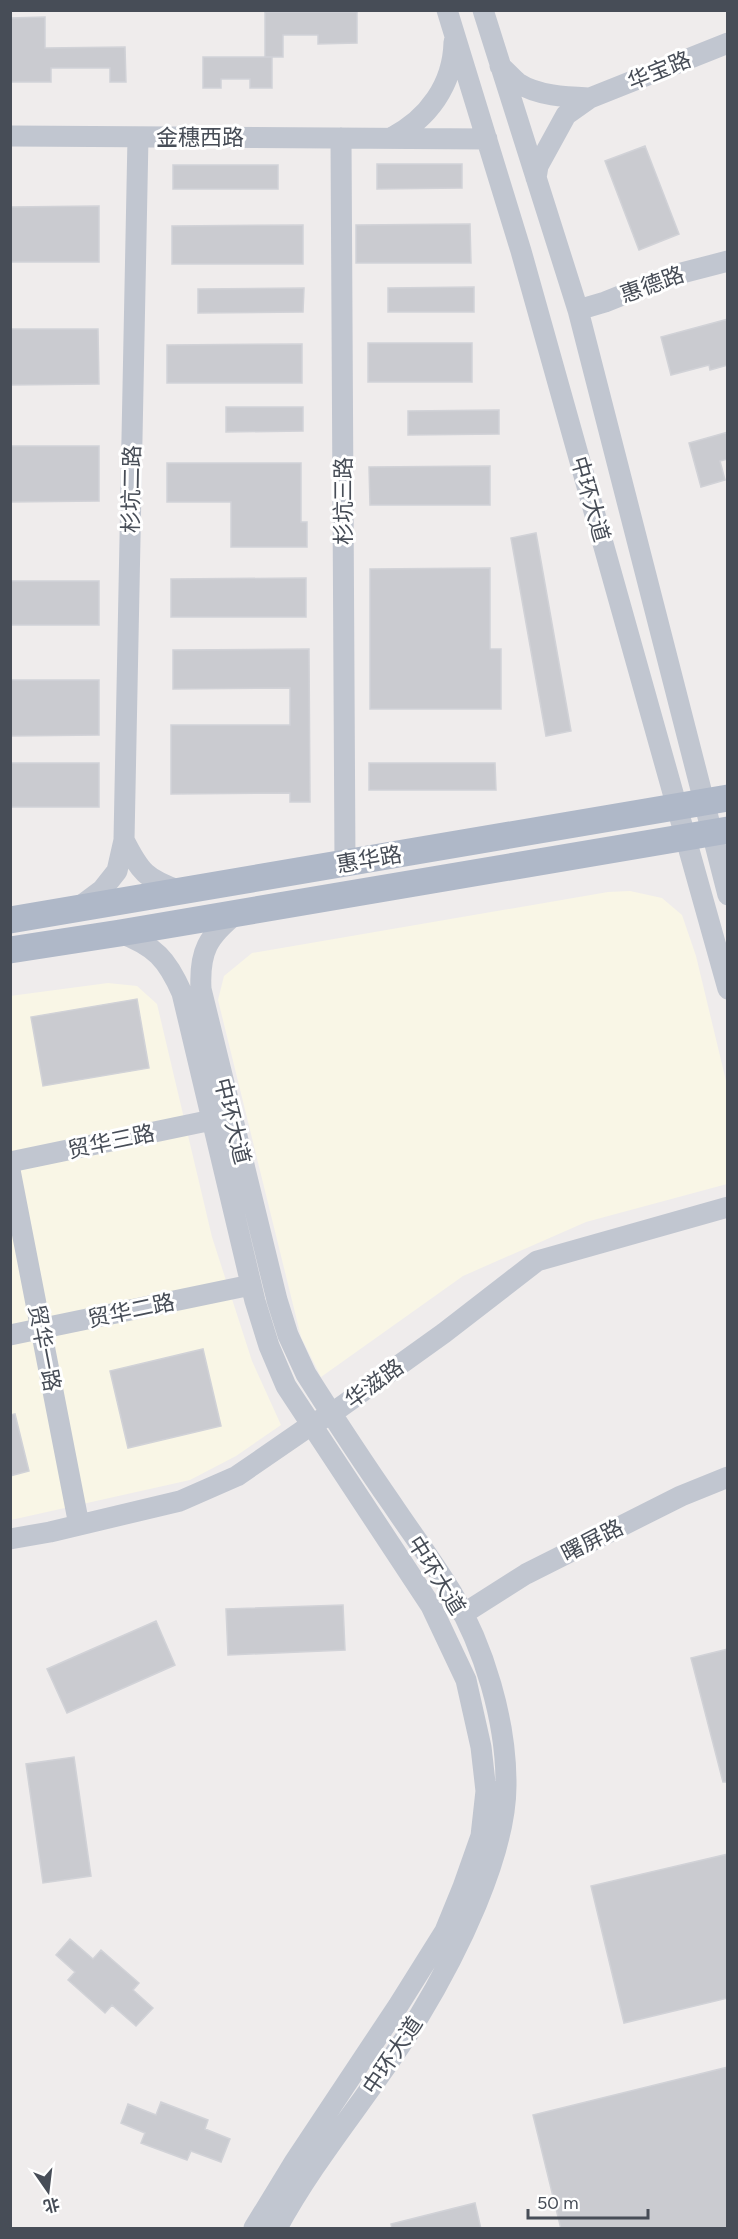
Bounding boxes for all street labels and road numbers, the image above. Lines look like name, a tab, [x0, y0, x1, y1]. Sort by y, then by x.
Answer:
street label: 华宝路	[624, 46, 695, 95]
street label: 金穗西路	[156, 124, 244, 151]
street label: 惠德路	[617, 260, 688, 308]
street label: 杉坑二路	[117, 445, 146, 533]
street label: 中环大道	[565, 453, 616, 545]
street label: 杉坑三路	[330, 457, 357, 545]
street label: 惠华路	[334, 840, 404, 879]
street label: 中环大道	[209, 1075, 256, 1167]
street label: 贸华三路	[65, 1119, 157, 1164]
street label: 贸华二路	[85, 1288, 177, 1333]
street label: 贸华一路	[23, 1302, 66, 1394]
street label: 华滋路	[340, 1353, 409, 1414]
street label: 曙屏路	[557, 1513, 628, 1567]
street label: 中环大道	[402, 1531, 471, 1620]
street label: 中环大道	[357, 2011, 428, 2099]

